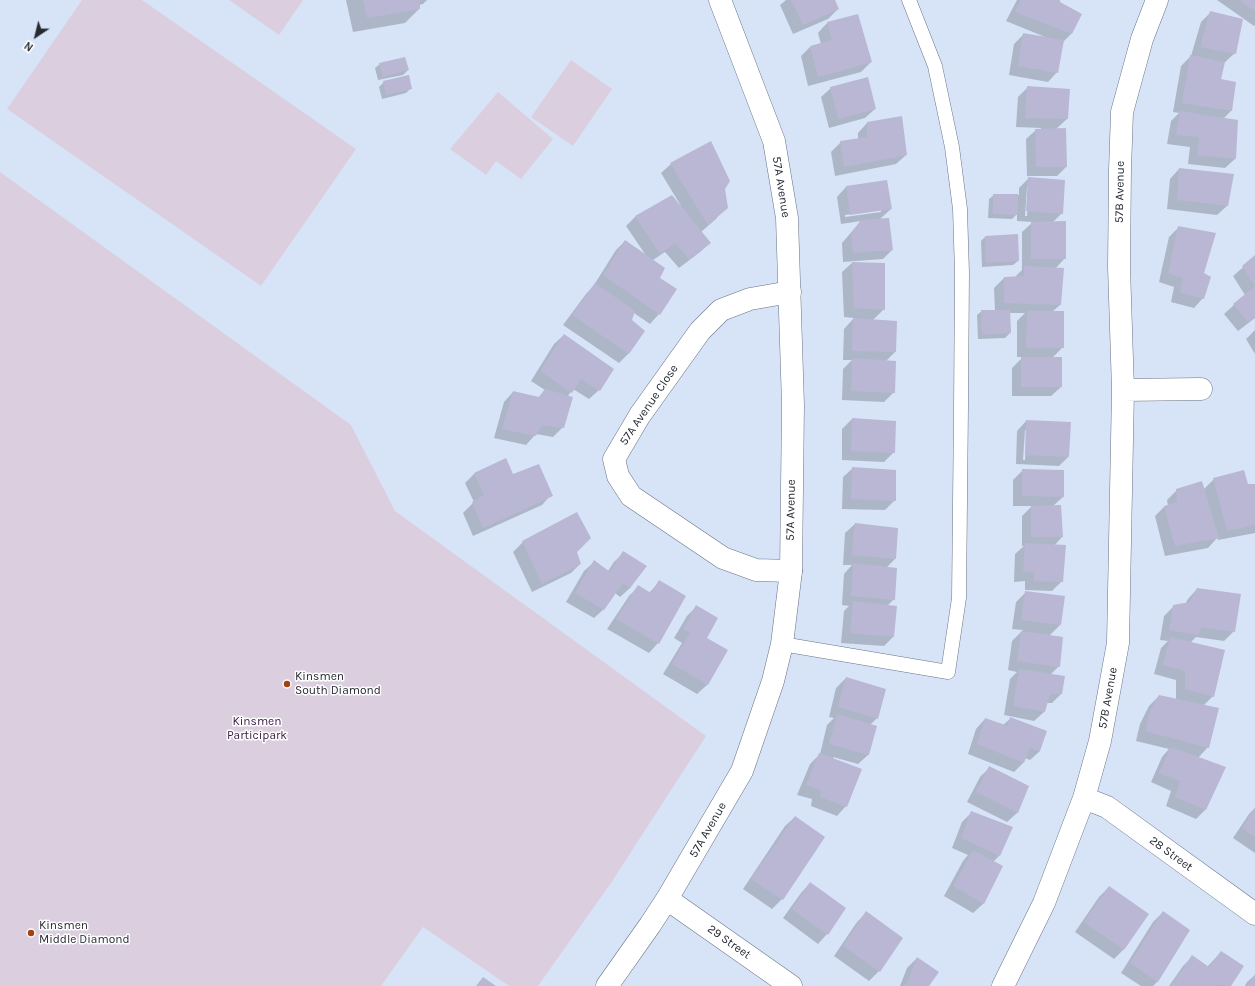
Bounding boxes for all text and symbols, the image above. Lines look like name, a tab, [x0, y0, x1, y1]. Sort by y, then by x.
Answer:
north arrow	[16, 16, 56, 56]
text: N	[22, 39, 36, 54]
street label: 57A Avenue	[769, 155, 793, 219]
street label: 57B Avenue	[1112, 161, 1128, 223]
street label: 57A Avenue Close	[617, 362, 681, 448]
street label: 57A Avenue	[783, 479, 799, 541]
street label: 57B Avenue	[1096, 666, 1120, 730]
place label: Kinsmen South Diamond	[295, 670, 381, 698]
marker: Kinsmen South Diamond	[282, 679, 292, 689]
park label: Kinsmen Participark	[227, 715, 287, 743]
street label: 57A Avenue	[686, 800, 730, 860]
street label: 28 Street	[1146, 833, 1196, 875]
place label: Kinsmen Middle Diamond	[39, 919, 130, 947]
street label: 29 Street	[705, 922, 753, 962]
marker: Kinsmen Middle Diamond	[26, 928, 36, 938]

